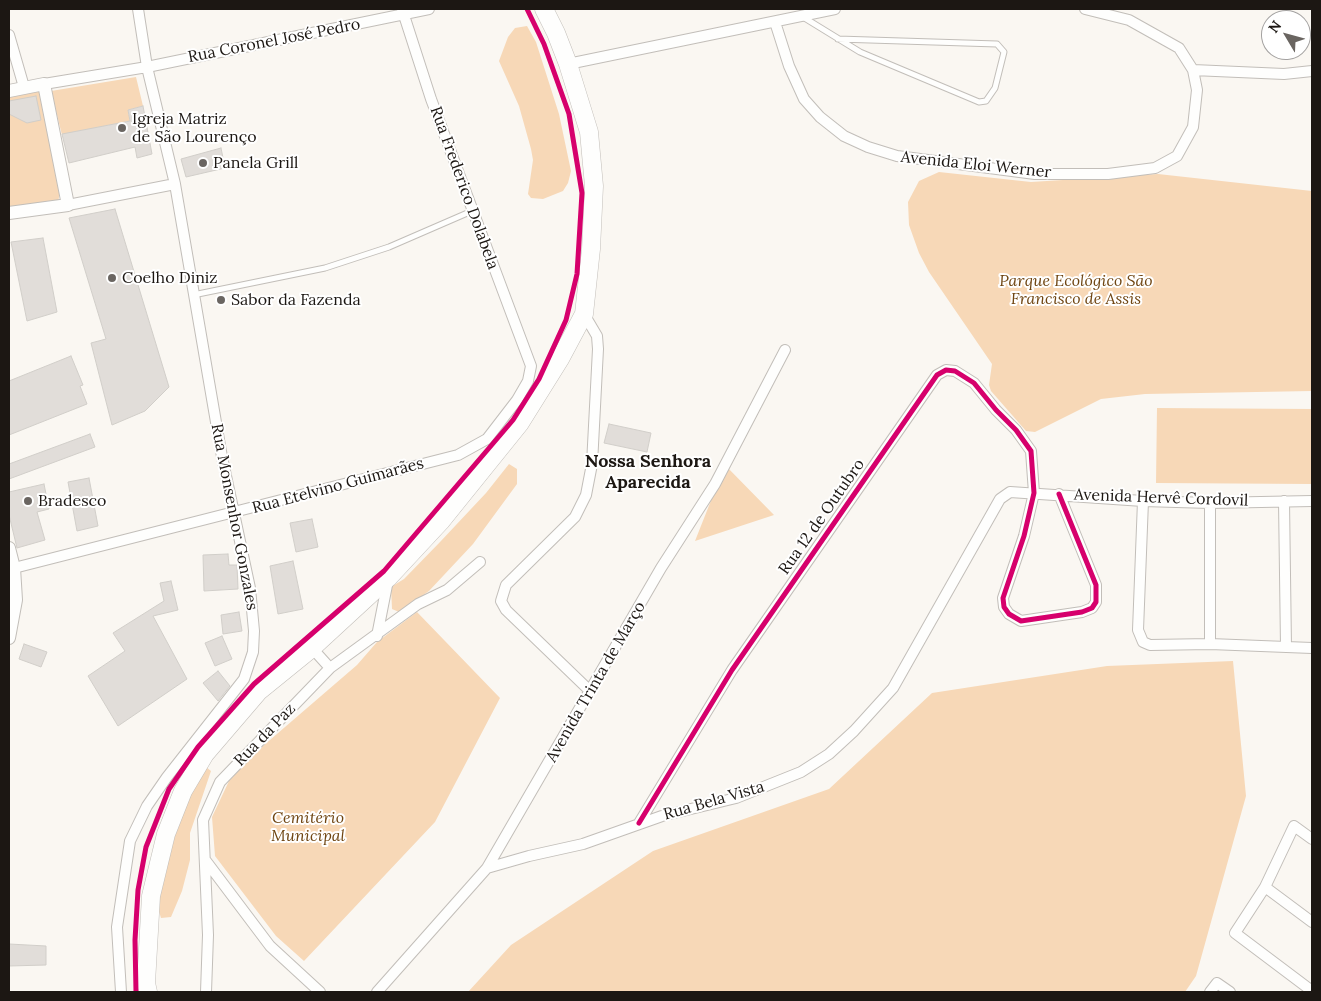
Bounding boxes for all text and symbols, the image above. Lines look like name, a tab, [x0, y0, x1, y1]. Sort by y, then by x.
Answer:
north arrow	[1261, 10, 1311, 60]
street label: Rua Coronel José Pedro	[186, 15, 362, 67]
text: N	[1264, 17, 1285, 36]
street label: Rua Frederico Dolabela	[426, 104, 502, 272]
place label: Igreja Matriz de São Lourenço	[132, 109, 256, 147]
marker: Igreja Matriz de São Lourenço	[116, 122, 128, 134]
street label: Avenida Eloi Werner	[900, 148, 1052, 182]
place label: Panela Grill	[213, 153, 298, 173]
marker: Panela Grill	[197, 157, 209, 169]
place label: Coelho Diniz	[122, 268, 218, 288]
park label: Parque Ecológico São Francisco de Assis	[999, 271, 1153, 309]
marker: Coelho Diniz	[106, 272, 118, 284]
place label: Sabor da Fazenda	[231, 290, 361, 310]
marker: Sabor da Fazenda	[215, 294, 227, 306]
street label: Rua Monsenhor Gonzales	[206, 422, 262, 612]
district label: Nossa Senhora Aparecida	[585, 451, 711, 494]
street label: Rua Etelvino Guimarães	[250, 454, 426, 518]
street label: Rua 12 de Outubro	[775, 456, 869, 578]
street label: Avenida Hervê Cordovil	[1073, 485, 1249, 511]
place label: Bradesco	[38, 491, 106, 511]
marker: Bradesco	[22, 495, 34, 507]
street label: Avenida Trinta de Março	[542, 598, 650, 766]
street label: Rua da Paz	[230, 700, 300, 770]
street label: Rua Bela Vista	[661, 777, 767, 825]
park label: Cemitério Municipal	[271, 808, 345, 846]

